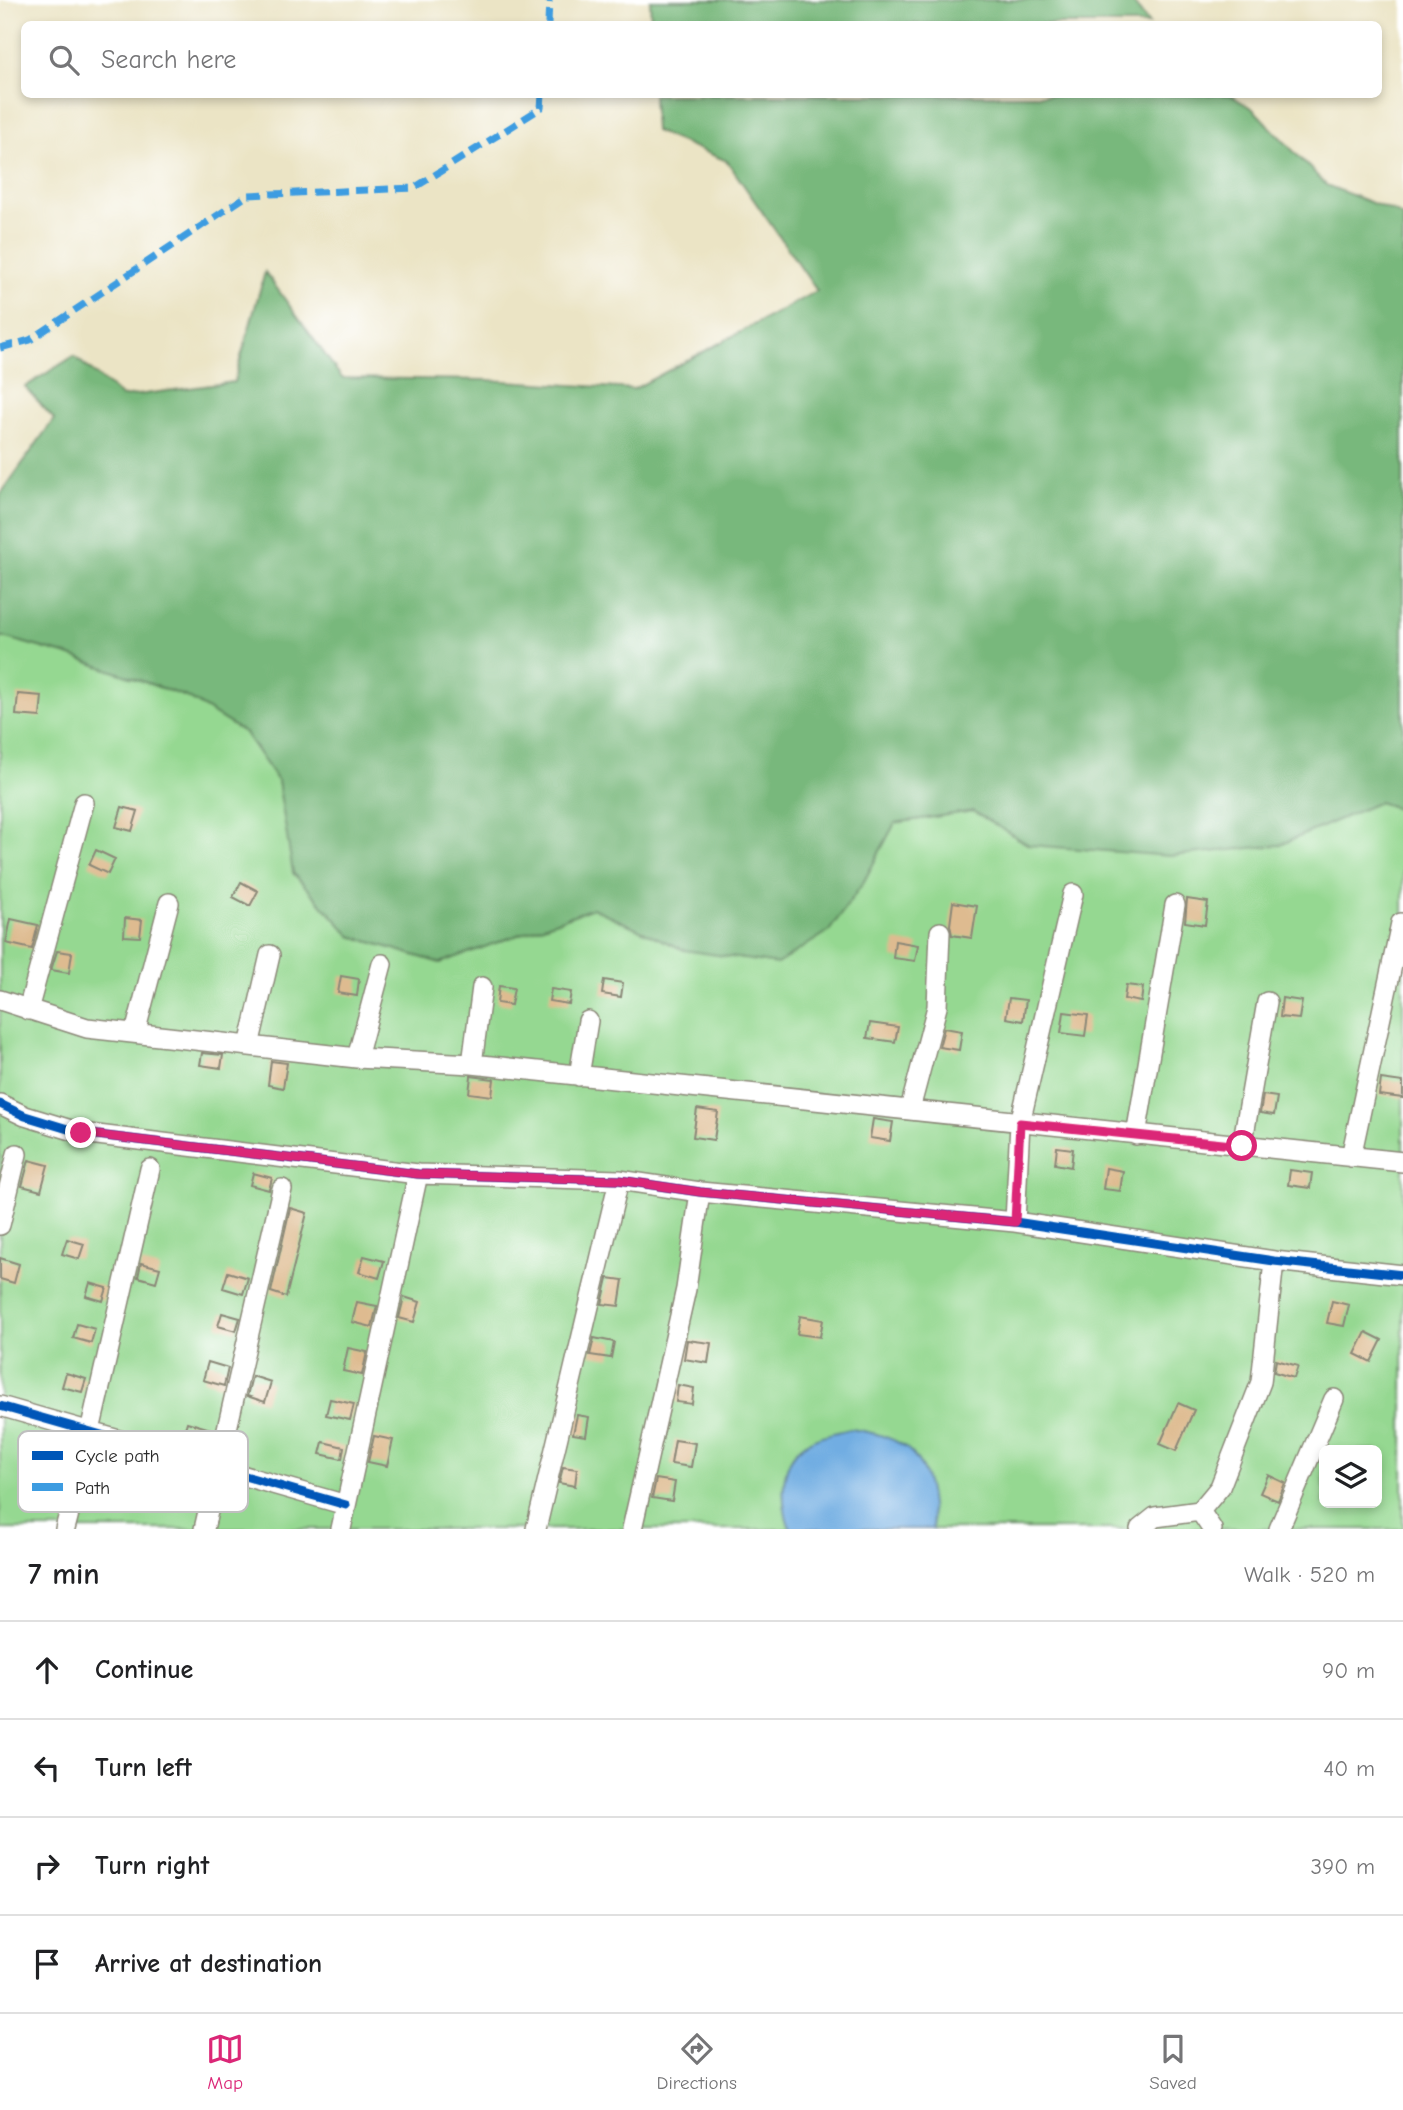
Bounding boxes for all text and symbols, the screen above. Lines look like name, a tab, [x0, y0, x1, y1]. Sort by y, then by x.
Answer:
search box	[21, 21, 1382, 98]
icon: search	[45, 41, 83, 79]
text: Search here	[101, 45, 236, 75]
route end	[65, 1117, 96, 1148]
route start	[1226, 1130, 1257, 1161]
legend	[18, 1431, 248, 1512]
text: Cycle path	[75, 1445, 160, 1467]
map controls	[1319, 1445, 1382, 1508]
button: layers	[1319, 1445, 1382, 1508]
text: Path	[75, 1477, 110, 1499]
text: 7 min	[28, 1557, 100, 1592]
text: Walk · 520 m	[1244, 1561, 1375, 1588]
icon: ahead	[28, 1651, 66, 1689]
text: Continue	[95, 1655, 193, 1685]
text: 90 m	[1322, 1657, 1375, 1684]
icon: left	[28, 1749, 66, 1787]
text: Turn left	[95, 1753, 192, 1783]
text: 40 m	[1323, 1755, 1375, 1782]
icon: right	[28, 1847, 66, 1885]
text: Turn right	[95, 1851, 209, 1881]
text: 390 m	[1310, 1853, 1375, 1880]
icon: arrive	[28, 1945, 66, 1983]
text: Arrive at destination	[95, 1949, 322, 1979]
tab: Map	[206, 2030, 244, 2094]
tab: Directions	[657, 2030, 737, 2094]
tab: Saved	[1149, 2030, 1197, 2094]

